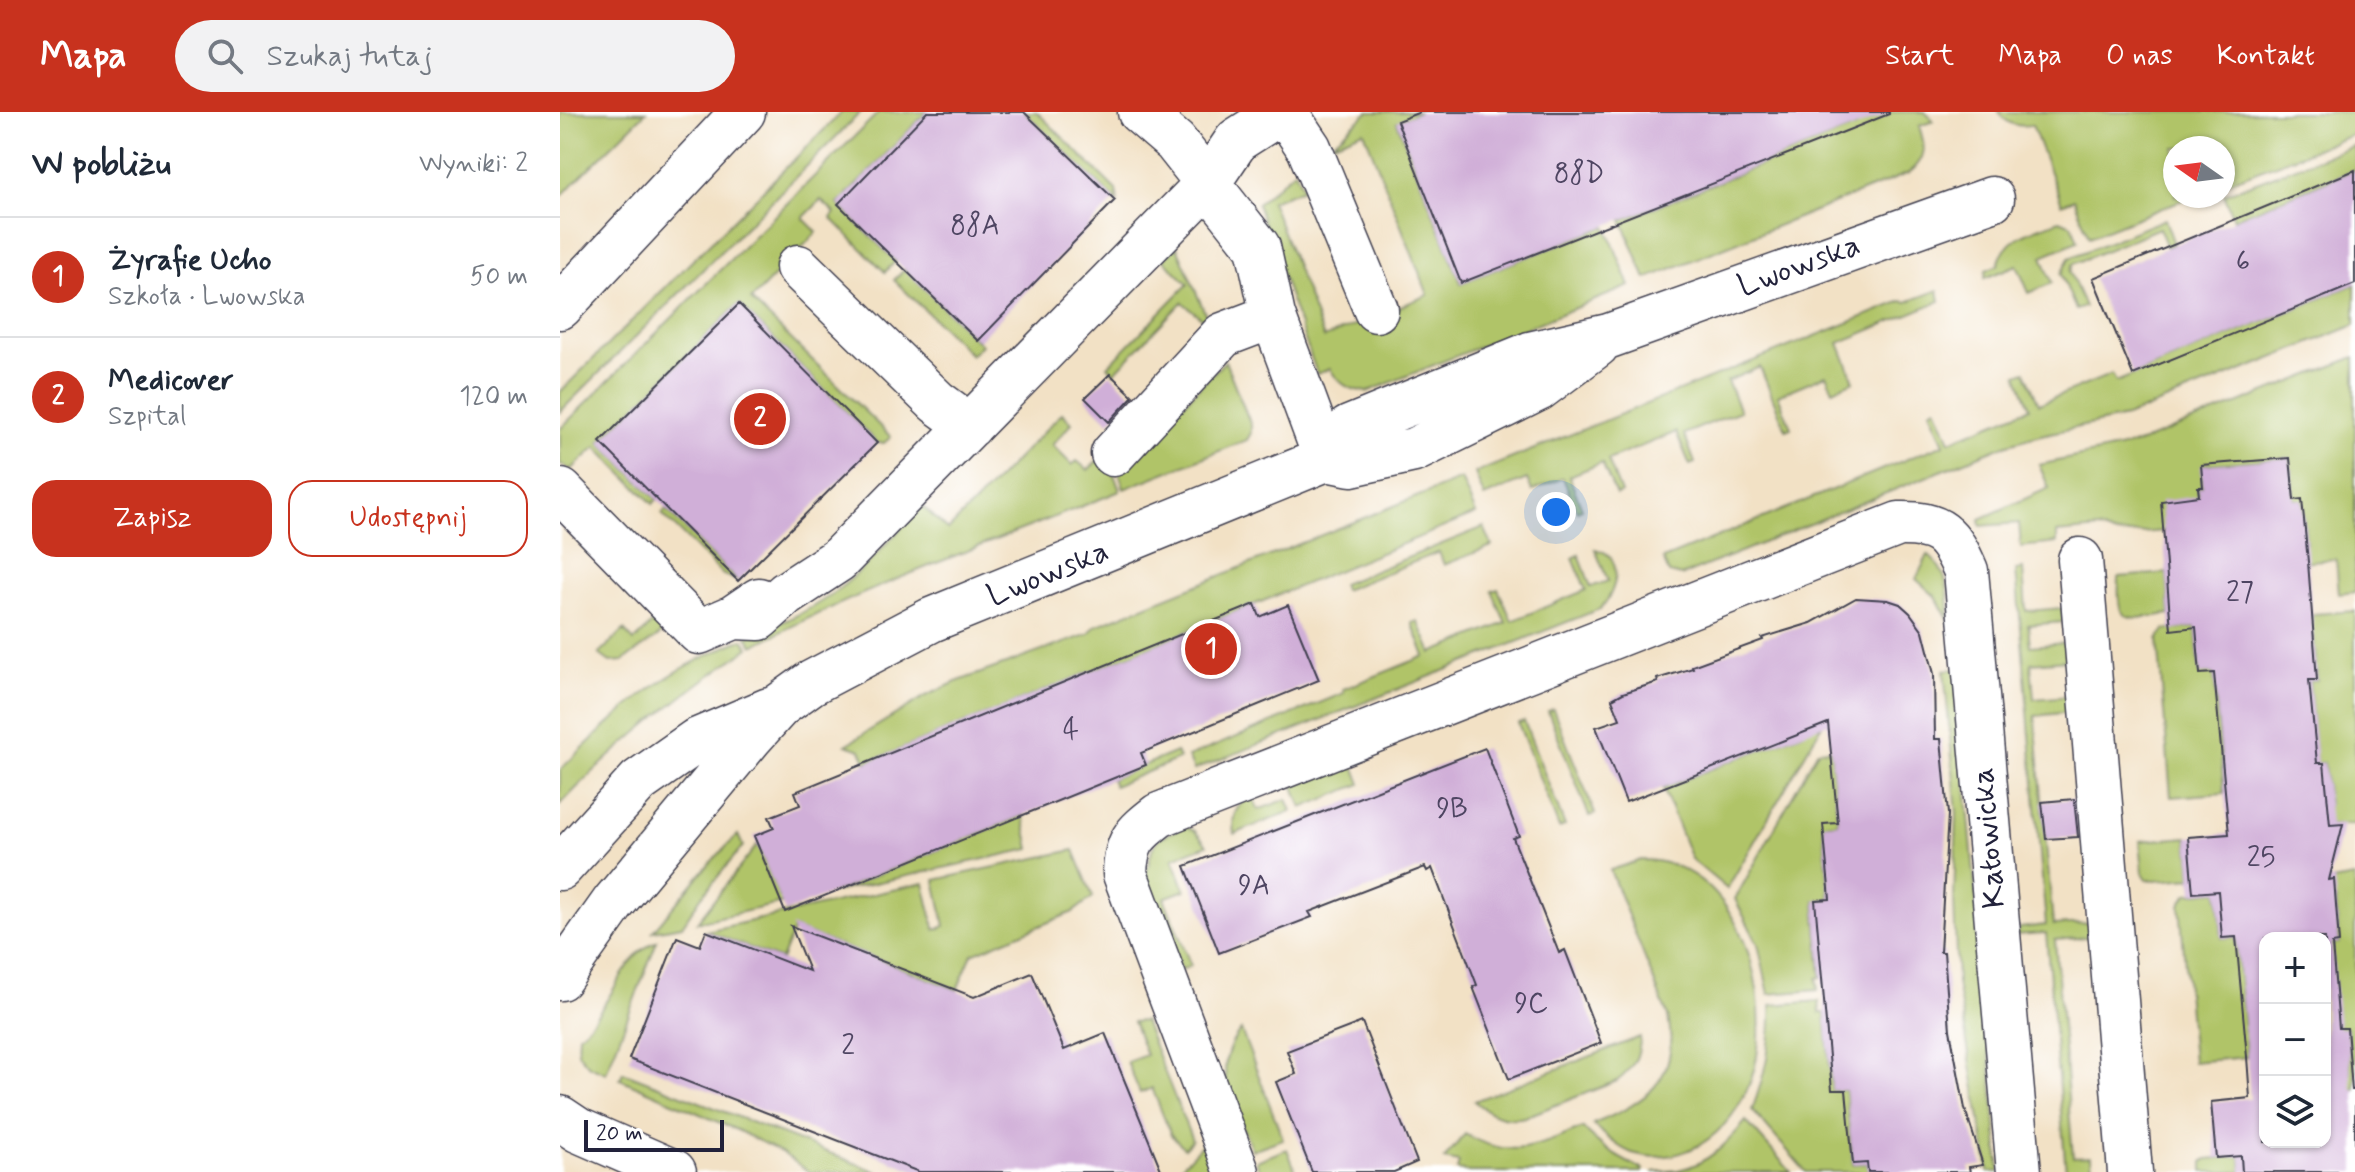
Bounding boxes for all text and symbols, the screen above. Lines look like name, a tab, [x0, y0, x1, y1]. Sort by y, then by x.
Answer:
search box	[175, 20, 735, 92]
text: Mapa	[40, 32, 127, 81]
icon: search	[203, 34, 247, 78]
text: Szukaj tutaj	[267, 37, 433, 76]
text: Start	[1885, 38, 1954, 75]
text: Mapa	[1998, 38, 2062, 75]
text: O nas	[2106, 38, 2173, 75]
text: Kontakt	[2217, 38, 2315, 75]
north arrow	[2163, 136, 2235, 208]
text: W pobliżu	[32, 142, 171, 187]
text: Wyniki: 2	[419, 147, 528, 181]
house number: 88D	[1554, 156, 1604, 193]
house number: 88A	[950, 208, 1000, 245]
street label: Lwowska	[1732, 224, 1866, 308]
text: Żyrafie Ucho	[108, 241, 272, 280]
house number: 6	[2236, 244, 2250, 281]
text: 1	[52, 260, 64, 294]
text: 50 m	[470, 260, 528, 294]
text: Szkoła · Lwowska	[108, 280, 305, 314]
text: Medicover	[108, 361, 234, 400]
text: 2	[52, 380, 64, 414]
text: 120 m	[459, 380, 528, 414]
pin: 2	[734, 389, 786, 449]
text: Szpital	[108, 400, 186, 434]
button: Zapisz	[32, 480, 272, 557]
button: Udostępnij	[288, 480, 528, 557]
your location	[1536, 492, 1576, 532]
street label: Lwowska	[981, 531, 1115, 617]
house number: 27	[2226, 575, 2254, 612]
pin: 1	[1185, 619, 1237, 679]
house number: 4	[1063, 712, 1079, 749]
street label: Katowicka	[1962, 766, 2016, 910]
house number: 9B	[1436, 791, 1468, 828]
house number: 25	[2247, 840, 2275, 877]
house number: 9A	[1238, 868, 1270, 905]
map controls	[2259, 932, 2331, 1148]
button: +	[2259, 932, 2331, 1004]
house number: 9C	[1514, 986, 1548, 1023]
button: −	[2259, 1004, 2331, 1076]
house number: 2	[841, 1028, 855, 1065]
button: layers	[2259, 1076, 2331, 1148]
scale bar	[584, 1116, 724, 1152]
text: 20 m	[596, 1120, 643, 1148]

